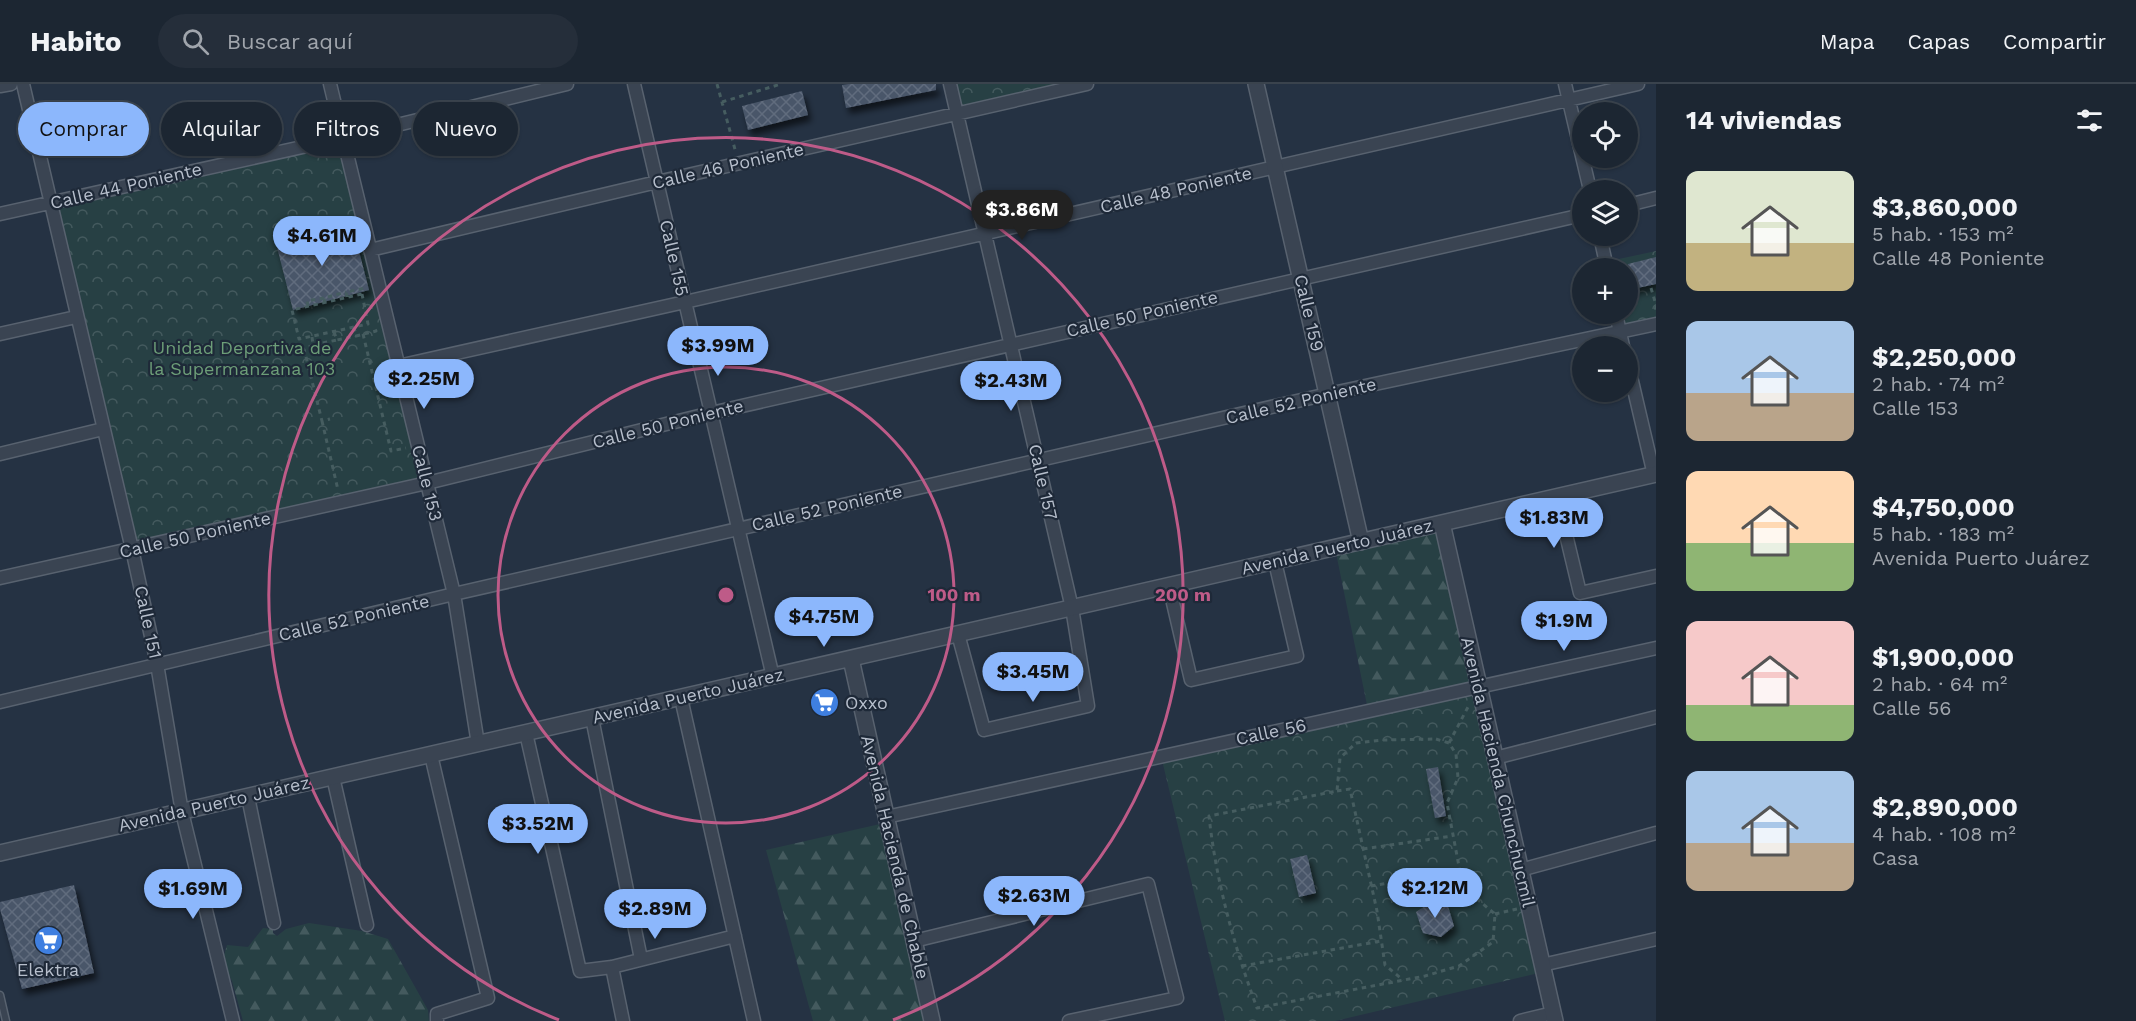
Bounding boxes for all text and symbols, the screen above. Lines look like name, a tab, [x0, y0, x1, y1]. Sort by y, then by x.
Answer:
search box	[158, 14, 578, 68]
text: Habito	[30, 25, 122, 58]
icon: search	[179, 25, 212, 58]
text: Buscar aquí	[227, 29, 353, 54]
text: Mapa	[1820, 29, 1875, 54]
text: Capas	[1908, 29, 1970, 54]
text: Compartir	[2003, 29, 2106, 54]
chip: Comprar	[18, 102, 149, 156]
chip: Alquilar	[161, 102, 282, 156]
chip: Filtros	[294, 102, 401, 156]
chip: Nuevo	[413, 102, 518, 156]
map controls	[1572, 102, 1638, 402]
button: locate	[1572, 102, 1638, 168]
icon: filters	[2073, 104, 2106, 137]
text: 14 viviendas	[1686, 105, 1842, 135]
street label: Calle 46 Poniente	[650, 138, 806, 193]
street label: Calle 44 Poniente	[48, 158, 204, 213]
street label: Calle 48 Poniente	[1098, 162, 1254, 217]
button: layers	[1572, 180, 1638, 246]
pin: $3.86M	[973, 190, 1071, 241]
text: $3,860,000	[1872, 192, 2018, 222]
icon: home	[1734, 195, 1806, 267]
text: $3.86M	[985, 197, 1059, 221]
pin: $4.61M	[273, 216, 371, 267]
street label: Calle 155	[656, 218, 693, 298]
text: 5 hab. · 153 m²	[1872, 222, 2014, 246]
text: $4.61M	[287, 223, 357, 247]
text: Calle 48 Poniente	[1872, 246, 2044, 270]
button: +	[1572, 258, 1638, 324]
street label: Calle 159	[1290, 272, 1329, 353]
street label: Calle 50 Poniente	[1064, 286, 1220, 341]
pin: $3.99M	[669, 326, 767, 377]
text: $3.99M	[681, 333, 755, 357]
button: −	[1572, 336, 1638, 402]
park label: Unidad Deportiva de la Supermanzana 103	[149, 337, 335, 379]
text: $2,250,000	[1872, 342, 2016, 372]
icon: home	[1734, 345, 1806, 417]
pin: $2.25M	[375, 359, 473, 410]
pin: $2.43M	[962, 361, 1060, 412]
text: $2.25M	[388, 366, 460, 390]
text: $2.43M	[974, 368, 1048, 392]
text: 2 hab. · 74 m²	[1872, 372, 2004, 396]
street label: Calle 52 Poniente	[1223, 373, 1378, 428]
street label: Calle 50 Poniente	[590, 395, 746, 452]
text: Calle 153	[1872, 396, 1958, 420]
street label: Calle 157	[1025, 442, 1062, 522]
street label: Calle 153	[408, 443, 447, 523]
street label: Calle 52 Poniente	[749, 480, 904, 535]
text: $4,750,000	[1872, 492, 2015, 522]
icon: home	[1734, 495, 1806, 567]
pin: $1.83M	[1505, 498, 1603, 549]
text: $1.83M	[1519, 505, 1589, 529]
street label: Calle 50 Poniente	[117, 507, 273, 562]
street label: Avenida Puerto Juárez	[1239, 514, 1435, 579]
text: 5 hab. · 183 m²	[1872, 522, 2014, 546]
text: Avenida Puerto Juárez	[1872, 546, 2090, 570]
street label: Calle 151	[131, 583, 166, 660]
text: 100 m	[927, 584, 981, 605]
text: 200 m	[1155, 584, 1211, 605]
centre of rings	[716, 585, 736, 605]
street label: Calle 52 Poniente	[276, 590, 431, 645]
pin: $4.75M	[775, 597, 873, 648]
pin: $1.9M	[1522, 601, 1606, 652]
text: $4.75M	[789, 604, 859, 628]
text: $1.9M	[1535, 608, 1593, 632]
street label: Avenida Hacienda Chunchucmil	[1457, 635, 1540, 910]
text: $1,900,000	[1872, 642, 2014, 672]
icon: home	[1734, 645, 1806, 717]
pin: $3.45M	[984, 652, 1082, 703]
text: $3.45M	[996, 659, 1070, 683]
street label: Avenida Puerto Juárez	[590, 663, 786, 728]
text: 2 hab. · 64 m²	[1872, 672, 2007, 696]
supermarket icon: Oxxo	[808, 687, 840, 719]
place label: Oxxo	[845, 692, 888, 713]
text: Calle 56	[1872, 696, 1951, 720]
street label: Calle 56	[1234, 714, 1308, 749]
street label: Avenida Hacienda de Chable	[857, 733, 934, 981]
street label: Avenida Puerto Juárez	[116, 771, 312, 836]
text: $2,890,000	[1872, 792, 2018, 822]
icon: home	[1734, 795, 1806, 867]
pin: $3.52M	[489, 804, 587, 855]
text: $3.52M	[502, 811, 574, 835]
text: 4 hab. · 108 m²	[1872, 822, 2016, 846]
text: Casa	[1872, 846, 1919, 870]
pin: $2.12M	[1386, 868, 1484, 919]
pin: $1.69M	[144, 869, 242, 920]
text: $2.12M	[1401, 875, 1469, 899]
text: $1.69M	[158, 876, 228, 900]
pin: $2.63M	[985, 876, 1083, 927]
text: $2.63M	[998, 883, 1070, 907]
pin: $2.89M	[606, 889, 704, 940]
text: $2.89M	[618, 896, 692, 920]
supermarket icon: Elektra	[32, 925, 64, 957]
place label: Elektra	[17, 959, 79, 980]

